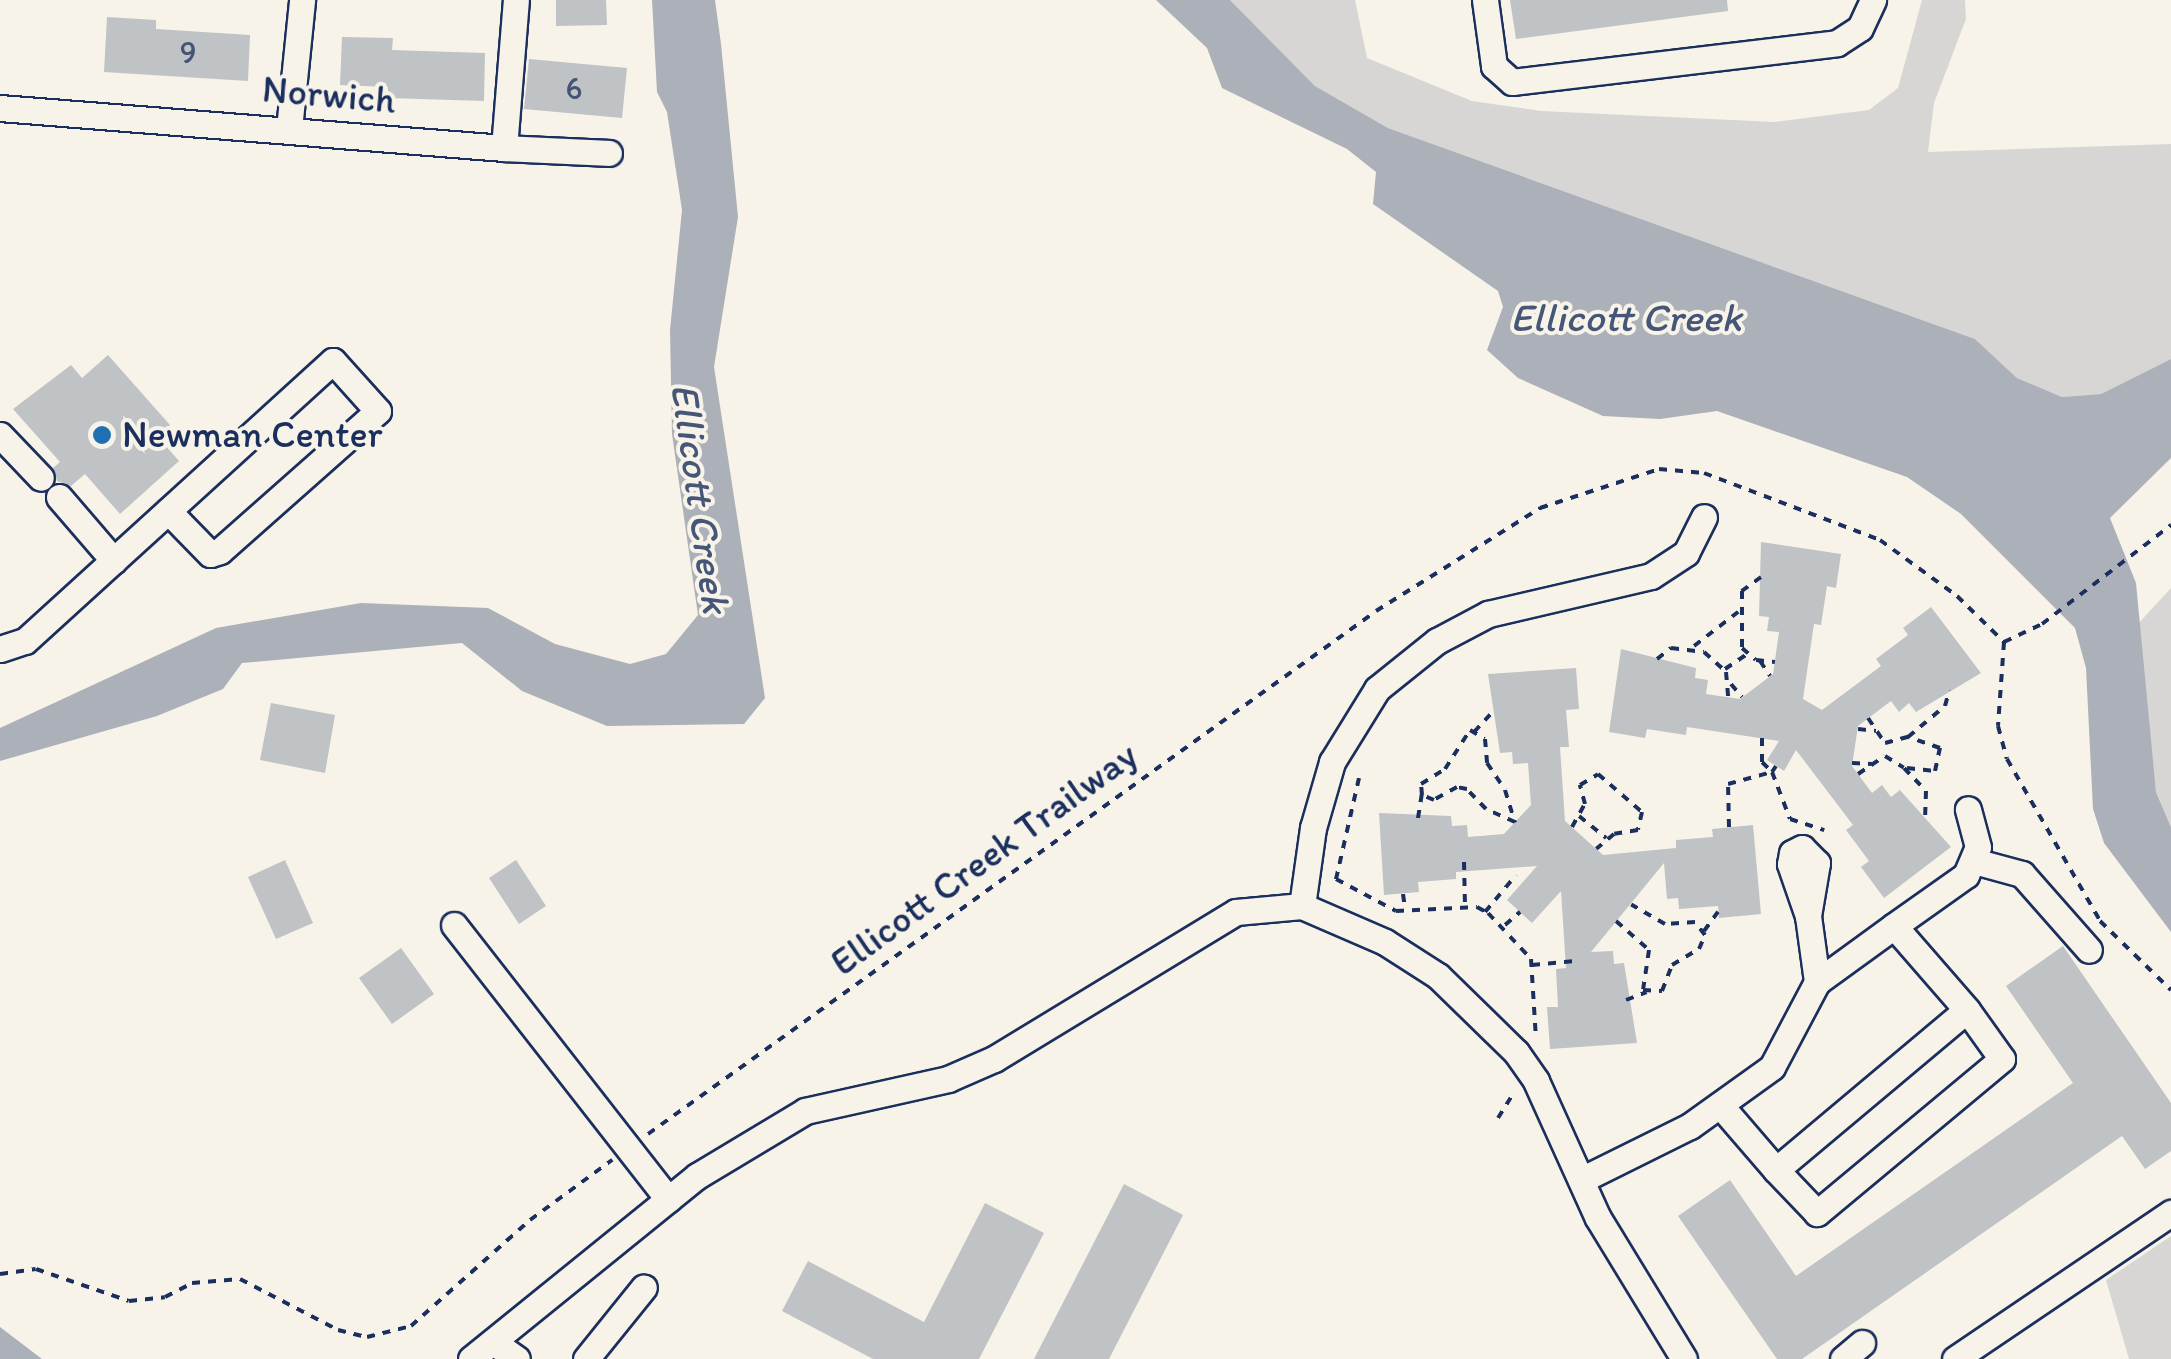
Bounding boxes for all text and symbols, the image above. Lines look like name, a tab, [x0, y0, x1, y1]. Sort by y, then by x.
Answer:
house number: 9	[180, 33, 196, 71]
street label: Norwich	[260, 66, 398, 124]
house number: 6	[566, 69, 582, 107]
water label: Ellicott Creek	[1510, 293, 1742, 341]
water label: Ellicott Creek	[661, 380, 741, 616]
place label: Newman Center	[122, 412, 382, 458]
marker: Newman Center	[91, 424, 113, 446]
street label: Ellicott Creek Trailway	[823, 733, 1145, 985]

